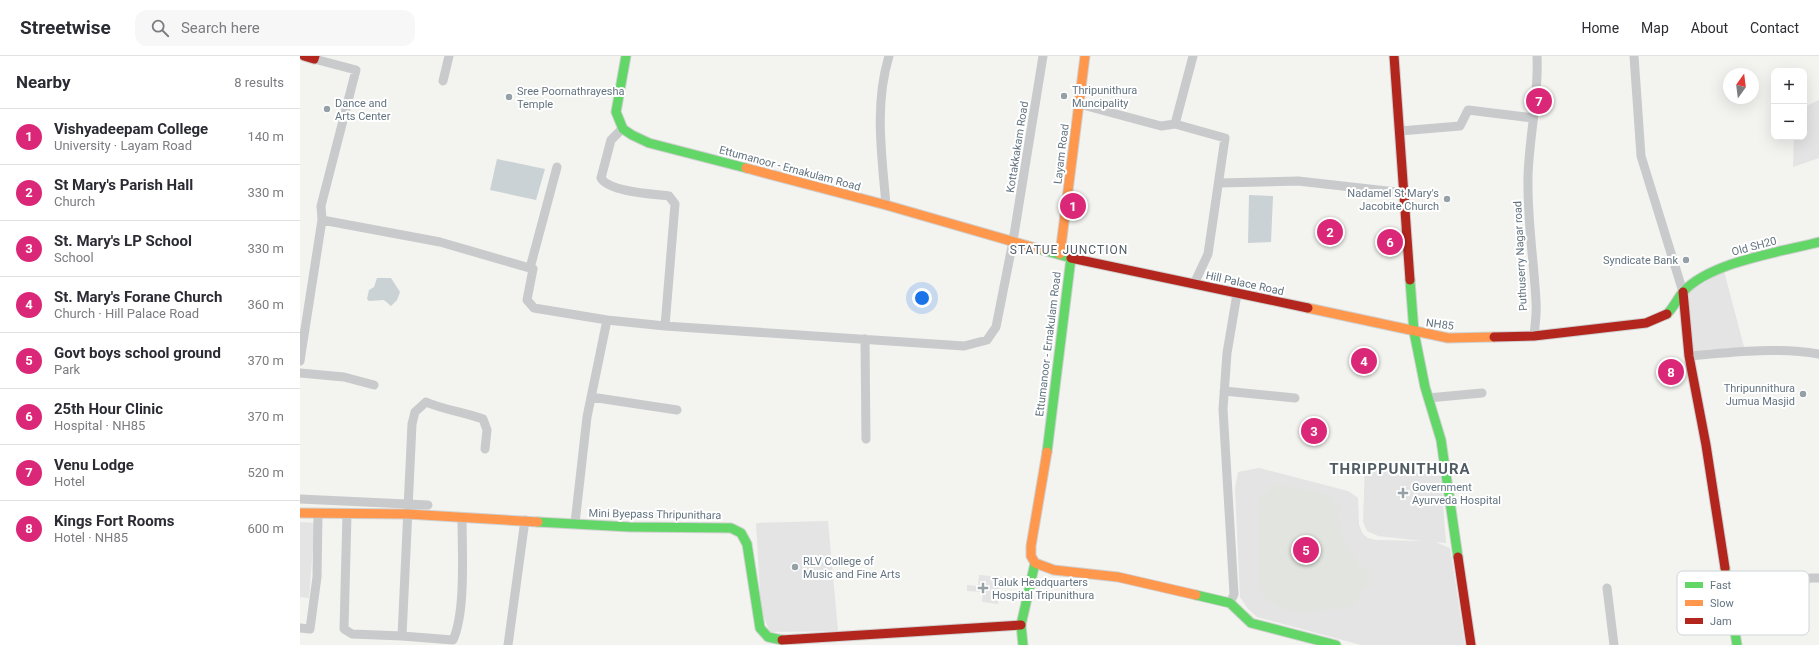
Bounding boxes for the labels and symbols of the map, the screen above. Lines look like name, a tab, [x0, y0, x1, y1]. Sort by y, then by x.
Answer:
north arrow	[1723, 68, 1759, 104]
place label: Thripunithura Muncipality	[1072, 84, 1137, 110]
place label: Sree Poornathrayesha Temple	[517, 85, 625, 111]
pin: 7	[1526, 86, 1552, 116]
marker: Thripunithura Muncipality	[1059, 91, 1069, 101]
marker: Sree Poornathrayesha Temple	[504, 92, 514, 102]
place label: Dance and Arts Center	[335, 97, 391, 123]
street label: Kottakkakam Road	[1004, 100, 1031, 194]
marker: Dance and Arts Center	[322, 104, 332, 114]
street label: Layam Road	[1051, 123, 1072, 185]
street label: Ettumanoor - Ernakulam Road	[718, 143, 862, 194]
place label: Nadamel St Mary's Jacobite Church	[1347, 187, 1439, 213]
pin: 1	[1060, 191, 1086, 221]
marker: Nadamel St Mary's Jacobite Church	[1442, 194, 1452, 204]
street label: Puthuserry Nagar road	[1511, 201, 1530, 311]
pin: 2	[1317, 217, 1343, 247]
pin: 6	[1377, 227, 1403, 257]
street label: Old SH20	[1730, 234, 1778, 259]
district label: STATUE JUNCTION	[1010, 243, 1128, 257]
place label: Syndicate Bank	[1603, 254, 1678, 267]
marker: Syndicate Bank	[1681, 255, 1691, 265]
street label: Hill Palace Road	[1205, 269, 1285, 298]
street label: Ettumanoor - Ernakulam Road	[1033, 271, 1064, 417]
your location	[912, 288, 932, 308]
street label: NH85	[1425, 316, 1455, 333]
pin: 4	[1351, 346, 1377, 376]
pin: 8	[1658, 357, 1684, 387]
place label: Thripunnithura Jumua Masjid	[1724, 382, 1795, 408]
marker: Thripunnithura Jumua Masjid	[1798, 389, 1808, 399]
pin: 3	[1301, 416, 1327, 446]
district label: THRIPPUNITHURA	[1329, 460, 1471, 478]
place label: Government Ayurveda Hospital	[1412, 481, 1501, 507]
marker: Government Ayurveda Hospital	[1397, 487, 1409, 499]
street label: Mini Byepass Thripunithara	[589, 507, 721, 522]
pin: 5	[1293, 535, 1319, 565]
place label: RLV College of Music and Fine Arts	[803, 555, 901, 581]
marker: RLV College of Music and Fine Arts	[790, 562, 800, 572]
legend	[1677, 571, 1809, 635]
place label: Taluk Headquarters Hospital Tripunithura	[992, 576, 1094, 602]
text: Fast	[1710, 579, 1732, 592]
marker: Taluk Headquarters Hospital Tripunithura	[977, 582, 989, 594]
text: Slow	[1710, 597, 1734, 610]
text: Jam	[1710, 615, 1732, 628]

